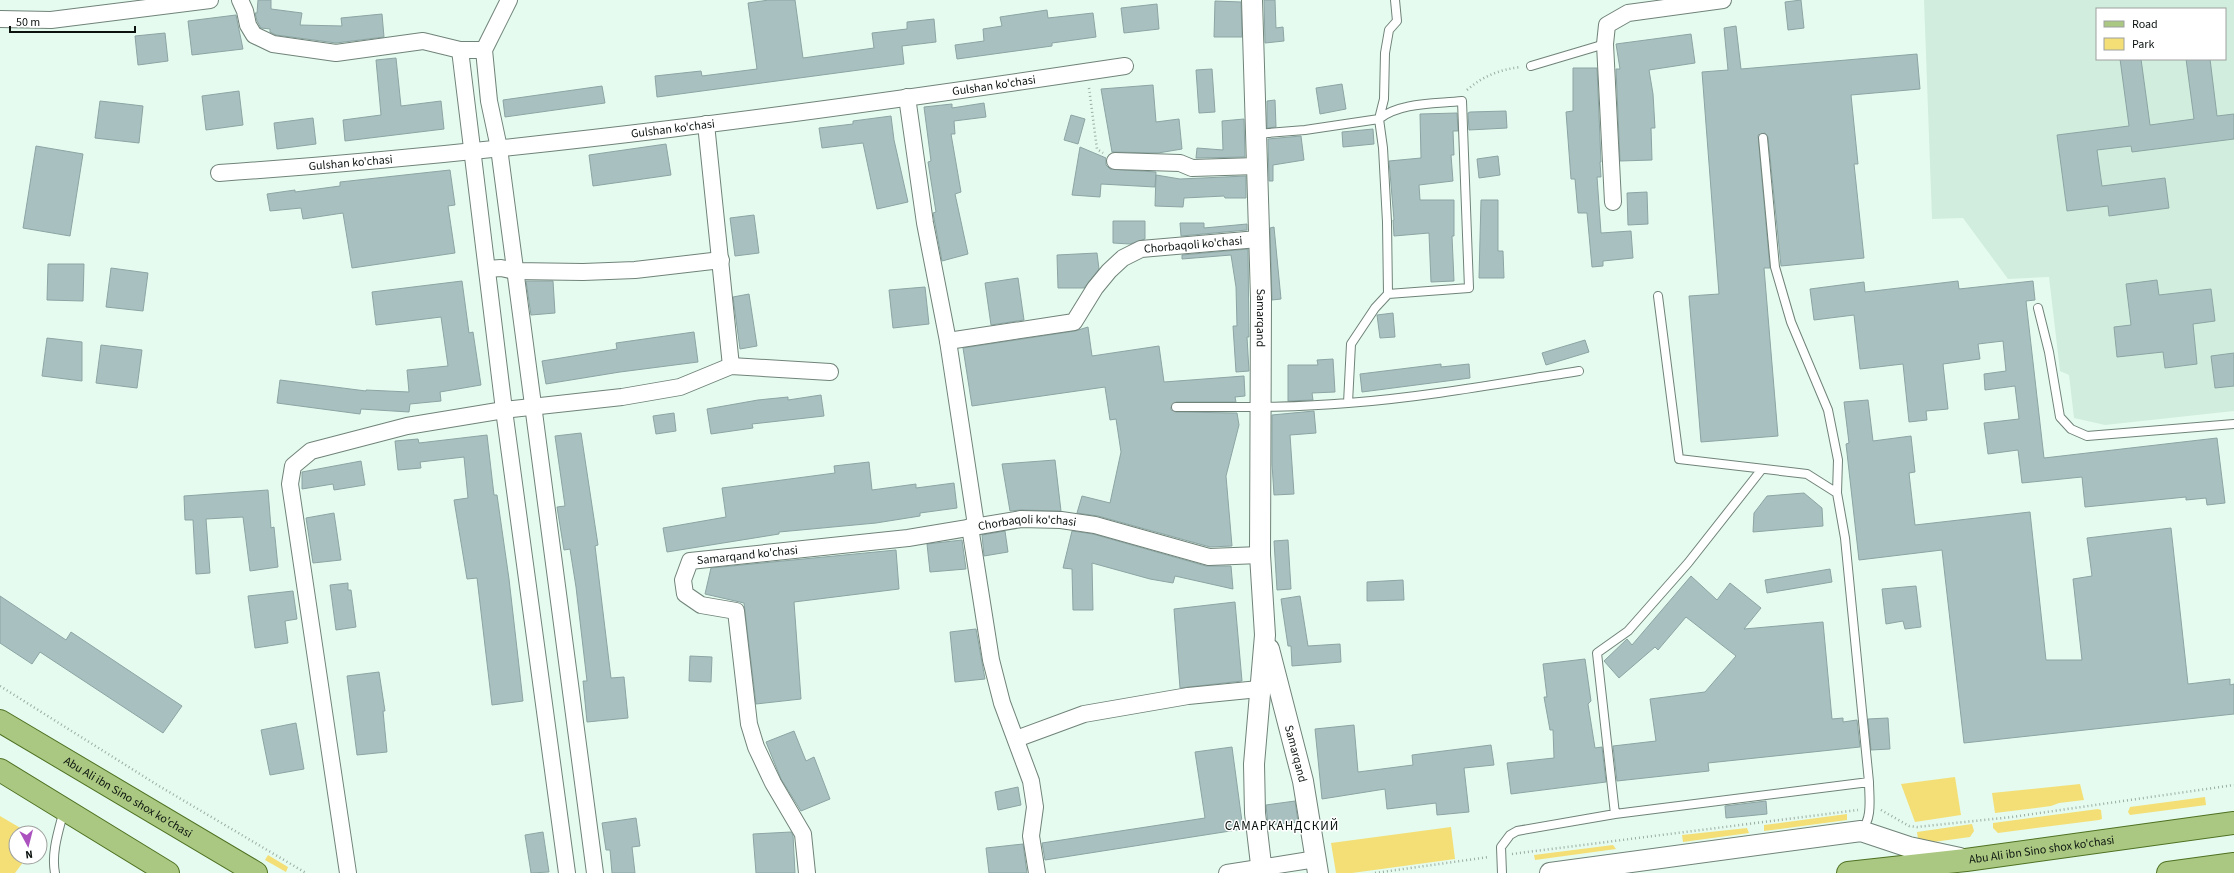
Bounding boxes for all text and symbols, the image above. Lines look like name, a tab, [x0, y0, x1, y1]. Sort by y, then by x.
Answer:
scale bar	[10, 8, 135, 34]
legend	[2096, 8, 2226, 60]
text: 50 m	[16, 14, 40, 31]
text: Road	[2132, 16, 2158, 33]
text: Park	[2132, 36, 2154, 53]
street label: Gulshan ko'chasi	[951, 71, 1037, 100]
street label: Gulshan ko'chasi	[630, 115, 716, 143]
street label: Gulshan ko'chasi	[308, 151, 393, 175]
street label: Chorbaqoli ko'chasi	[1143, 232, 1243, 258]
street label: Samarqand	[1252, 288, 1269, 347]
street label: Chorbaqoli ko'chasi	[977, 511, 1077, 535]
street label: Samarqand ko'chasi	[696, 542, 799, 569]
street label: Samarqand	[1280, 723, 1311, 784]
street label: Abu Ali ibn Sino shox ko'chasi	[60, 753, 195, 842]
district label: САМАРКАНДСКИЙ	[1225, 817, 1339, 835]
north arrow	[8, 825, 48, 865]
street label: Abu Ali ibn Sino shox ko'chasi	[1968, 832, 2116, 869]
text: N	[25, 847, 34, 862]

